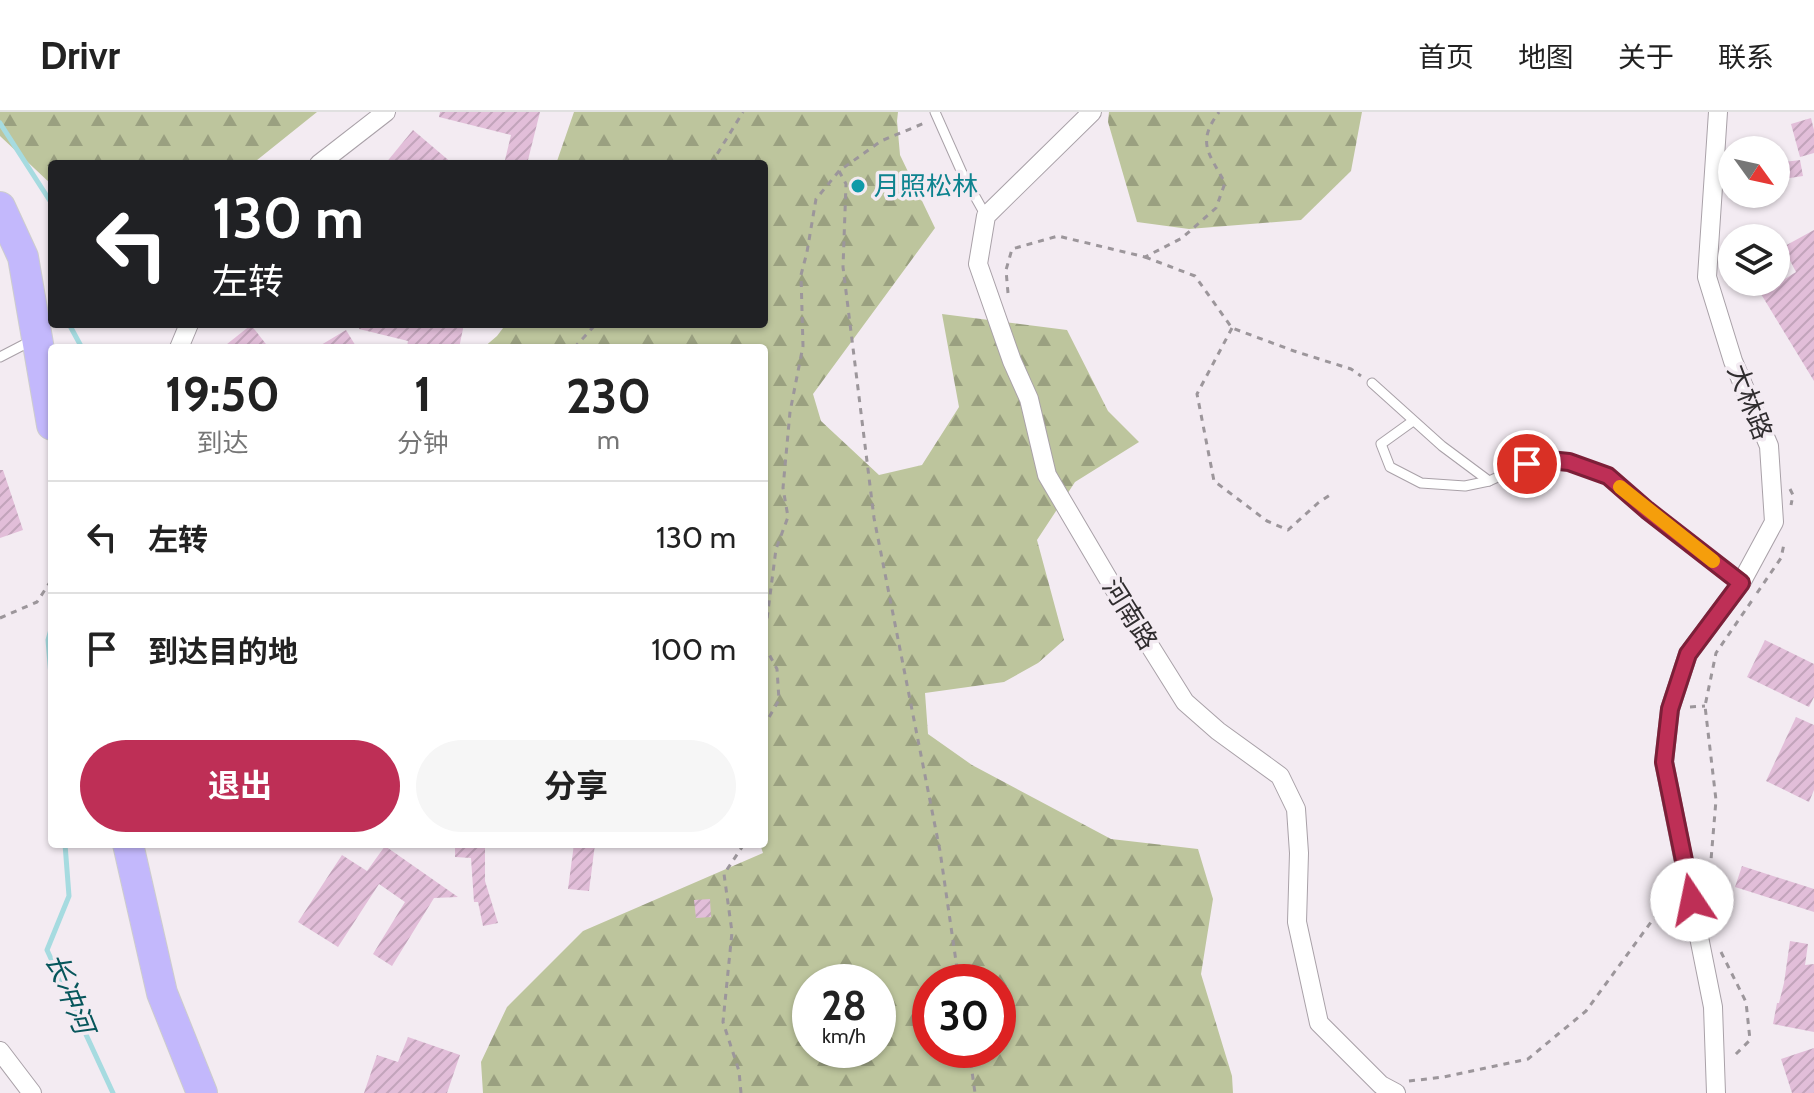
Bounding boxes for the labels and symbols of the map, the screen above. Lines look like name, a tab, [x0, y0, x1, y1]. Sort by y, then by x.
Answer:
north arrow	[1718, 136, 1790, 208]
place label: 月照松林	[874, 170, 978, 202]
marker: 月照松林	[849, 177, 867, 195]
street label: 大林路	[1721, 360, 1779, 444]
pin	[1493, 430, 1561, 498]
street label: 河南路	[1096, 572, 1164, 656]
position arrow	[1650, 858, 1734, 942]
water label: 长冲河	[39, 948, 103, 1043]
speed limit sign: 30	[912, 964, 1016, 1068]

